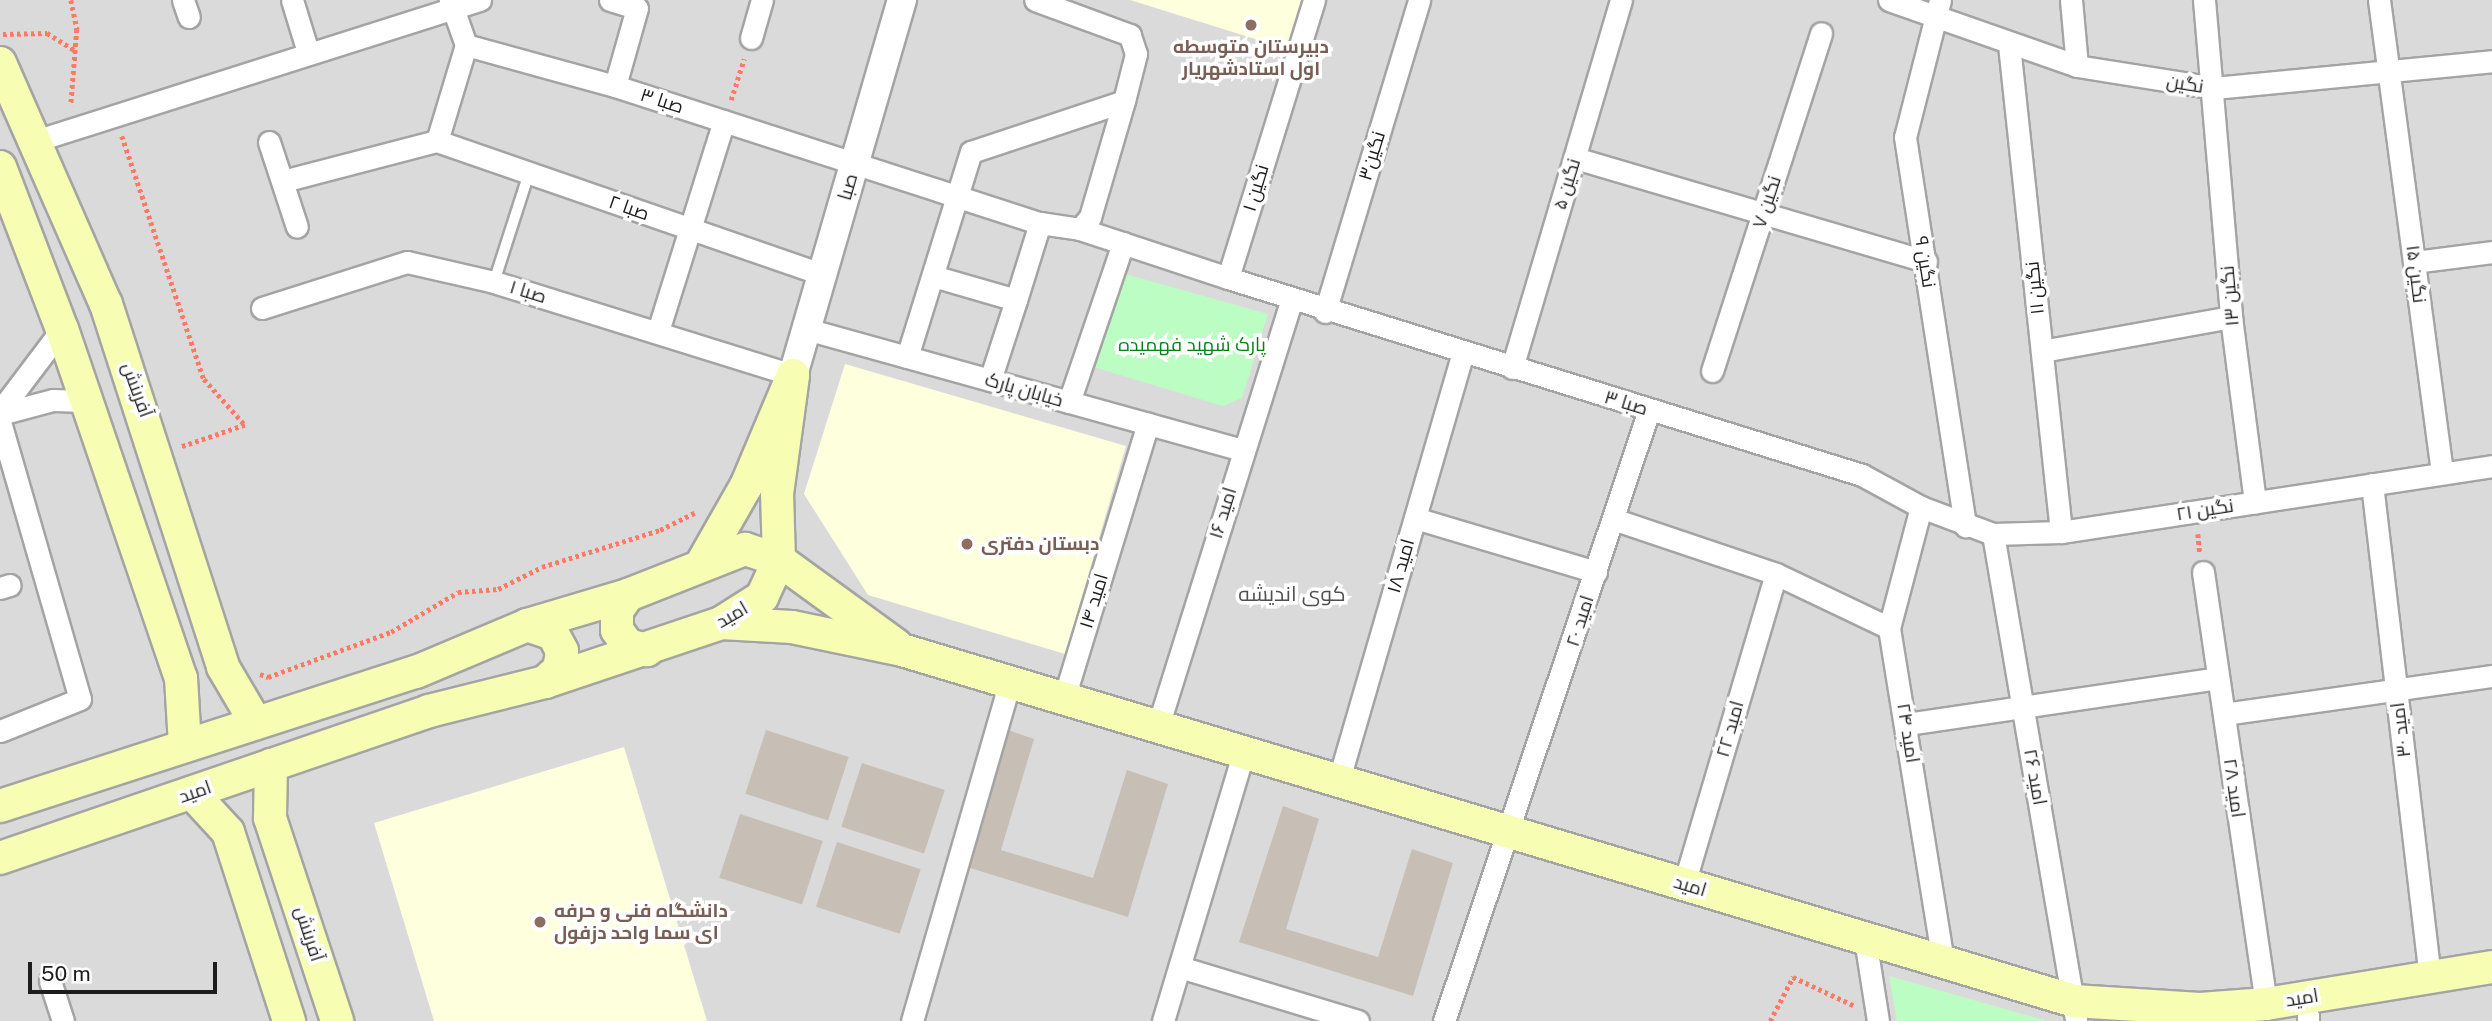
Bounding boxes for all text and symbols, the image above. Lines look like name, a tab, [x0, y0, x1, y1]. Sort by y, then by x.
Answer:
marker: دبیرستان متوسطه اول استادشهریار	[1243, 17, 1259, 33]
place label: دبیرستان متوسطه اول استادشهریار	[1173, 36, 1329, 80]
street label: نگین	[2165, 70, 2205, 98]
street label: صبا ۳	[637, 83, 687, 119]
street label: نگین۳	[1354, 129, 1390, 183]
street label: نگین ۵	[1548, 156, 1586, 212]
street label: نگین ۱	[1238, 162, 1274, 214]
street label: صبا	[833, 171, 863, 203]
street label: نگین ۷	[1748, 173, 1786, 231]
street label: صبا ۲	[606, 190, 652, 226]
street label: نگین ۹	[1910, 235, 1940, 289]
street label: نگین ۱۵	[2401, 244, 2431, 304]
street label: نگین ۱۱	[2021, 260, 2049, 316]
street label: نگین ۱۳	[2216, 265, 2244, 327]
street label: صبا ۱	[507, 276, 549, 308]
park label: پارک شهید فهمیده	[1118, 334, 1266, 356]
street label: آفرینش	[117, 359, 157, 421]
street label: خیابان پارک	[982, 368, 1066, 412]
street label: صبا ۳	[1602, 386, 1650, 420]
street label: امید ۱۶	[1204, 485, 1242, 541]
street label: نگین ۲۱	[2175, 494, 2235, 526]
place label: دبستان دفتری	[981, 533, 1099, 555]
marker: دبستان دفتری	[959, 536, 975, 552]
street label: امید ۱۸	[1382, 536, 1420, 596]
street label: امید ۱۴	[1075, 571, 1113, 631]
district label: کوی اندیشه	[1238, 581, 1346, 607]
street label: امید ۲۰	[1561, 593, 1599, 649]
street label: امید	[712, 597, 752, 633]
street label: امید ۲۲	[1711, 698, 1749, 760]
street label: امید ۲۴	[1892, 701, 1924, 765]
street label: امید ۳۰	[2386, 701, 2416, 759]
street label: امید ۲۶	[2019, 747, 2051, 807]
street label: امید ۲۸	[2219, 757, 2249, 819]
street label: امید	[176, 776, 214, 808]
street label: امید	[1671, 870, 1709, 902]
place label: دانشگاه فنی و حرفه ای سما واحد دزفول	[554, 900, 728, 944]
street label: آفرینش	[289, 904, 329, 964]
marker: دانشگاه فنی و حرفه ای سما واحد دزفول	[532, 914, 548, 930]
scale bar	[32, 948, 220, 992]
text: 50 m	[41, 961, 91, 986]
street label: امید	[2284, 984, 2320, 1012]

